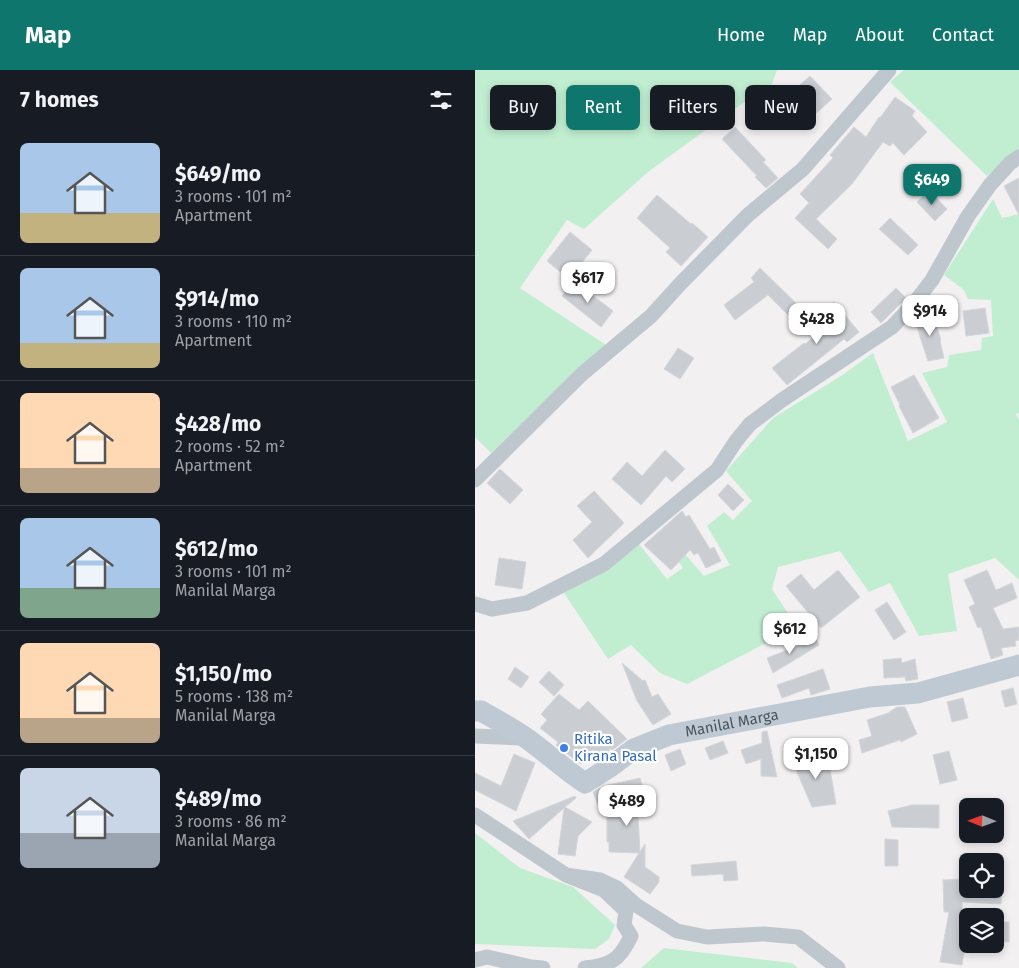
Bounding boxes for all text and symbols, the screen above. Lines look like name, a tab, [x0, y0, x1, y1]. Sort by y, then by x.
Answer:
text: Map	[25, 21, 71, 49]
text: Home	[717, 24, 765, 46]
text: Map	[793, 24, 827, 46]
text: About	[855, 24, 904, 46]
text: Contact	[932, 24, 994, 46]
chip: Buy	[490, 85, 556, 130]
chip: Rent	[566, 85, 640, 130]
chip: Filters	[650, 85, 735, 130]
chip: New	[745, 85, 816, 130]
icon: filters	[427, 86, 455, 114]
text: 7 homes	[20, 87, 99, 113]
text: $649/mo	[175, 161, 261, 187]
icon: home	[60, 163, 120, 223]
pin: $649	[902, 164, 962, 206]
text: $649	[914, 170, 950, 189]
text: 3 rooms · 101 m²	[175, 187, 292, 206]
text: Apartment	[175, 206, 252, 225]
pin: $617	[558, 262, 618, 304]
text: $617	[572, 268, 604, 287]
text: $914/mo	[175, 286, 259, 312]
icon: home	[60, 288, 120, 348]
pin: $914	[900, 294, 960, 337]
text: $914	[913, 301, 947, 320]
pin: $428	[787, 302, 847, 345]
text: $428	[799, 309, 835, 328]
text: 3 rooms · 110 m²	[175, 312, 292, 331]
text: Apartment	[175, 331, 252, 350]
text: $428/mo	[175, 411, 261, 437]
icon: home	[60, 413, 120, 473]
text: 2 rooms · 52 m²	[175, 437, 285, 456]
text: Apartment	[175, 456, 252, 475]
text: $612/mo	[175, 536, 258, 562]
icon: home	[60, 538, 120, 598]
text: 3 rooms · 101 m²	[175, 562, 292, 581]
text: Manilal Marga	[175, 581, 276, 600]
pin: $612	[760, 612, 820, 655]
text: $612	[774, 619, 806, 638]
text: $1,150/mo	[175, 661, 272, 687]
icon: home	[60, 663, 120, 723]
text: 5 rooms · 138 m²	[175, 687, 293, 706]
street label: Manilal Marga	[684, 705, 780, 741]
text: Manilal Marga	[175, 706, 276, 725]
place label: Ritika Kirana Pasal	[574, 730, 657, 765]
pin: $1,150	[775, 738, 857, 780]
marker: Ritika Kirana Pasal	[558, 742, 570, 754]
text: $1,150	[794, 744, 838, 763]
pin: $489	[597, 784, 657, 827]
text: $489/mo	[175, 786, 261, 812]
icon: home	[60, 788, 120, 848]
text: $489	[609, 791, 645, 810]
north arrow	[959, 798, 1004, 842]
map controls	[959, 798, 1004, 953]
text: 3 rooms · 86 m²	[175, 812, 287, 831]
text: Manilal Marga	[175, 831, 276, 850]
button: locate	[959, 853, 1004, 898]
button: layers	[959, 908, 1004, 953]

